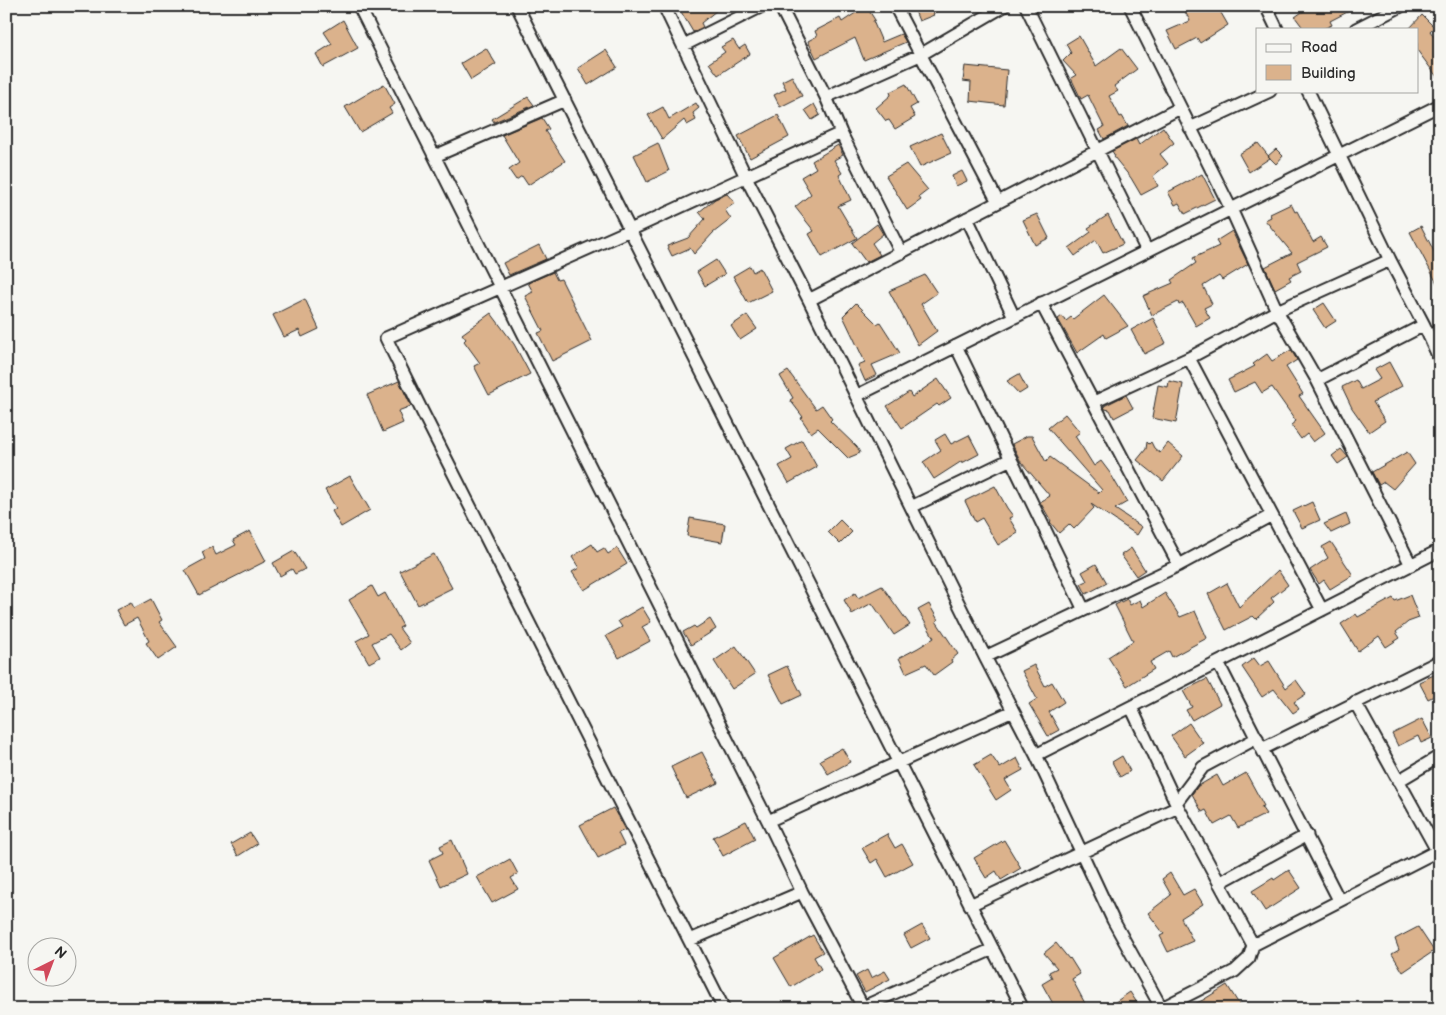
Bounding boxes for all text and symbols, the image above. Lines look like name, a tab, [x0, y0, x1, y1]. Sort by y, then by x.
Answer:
legend	[1256, 28, 1418, 92]
text: Road	[1301, 38, 1337, 57]
text: Building	[1301, 64, 1356, 83]
north arrow	[28, 938, 78, 988]
text: N	[51, 943, 70, 963]

